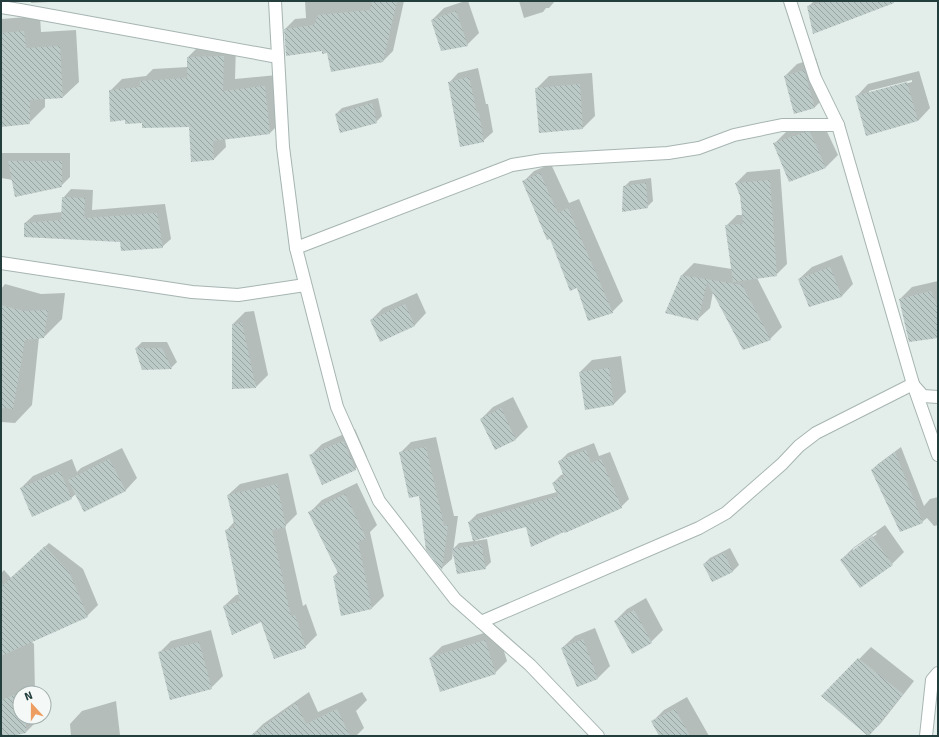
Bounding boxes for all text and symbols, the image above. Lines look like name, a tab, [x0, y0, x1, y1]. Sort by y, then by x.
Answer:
north arrow	[12, 685, 52, 725]
text: N	[23, 689, 34, 704]

